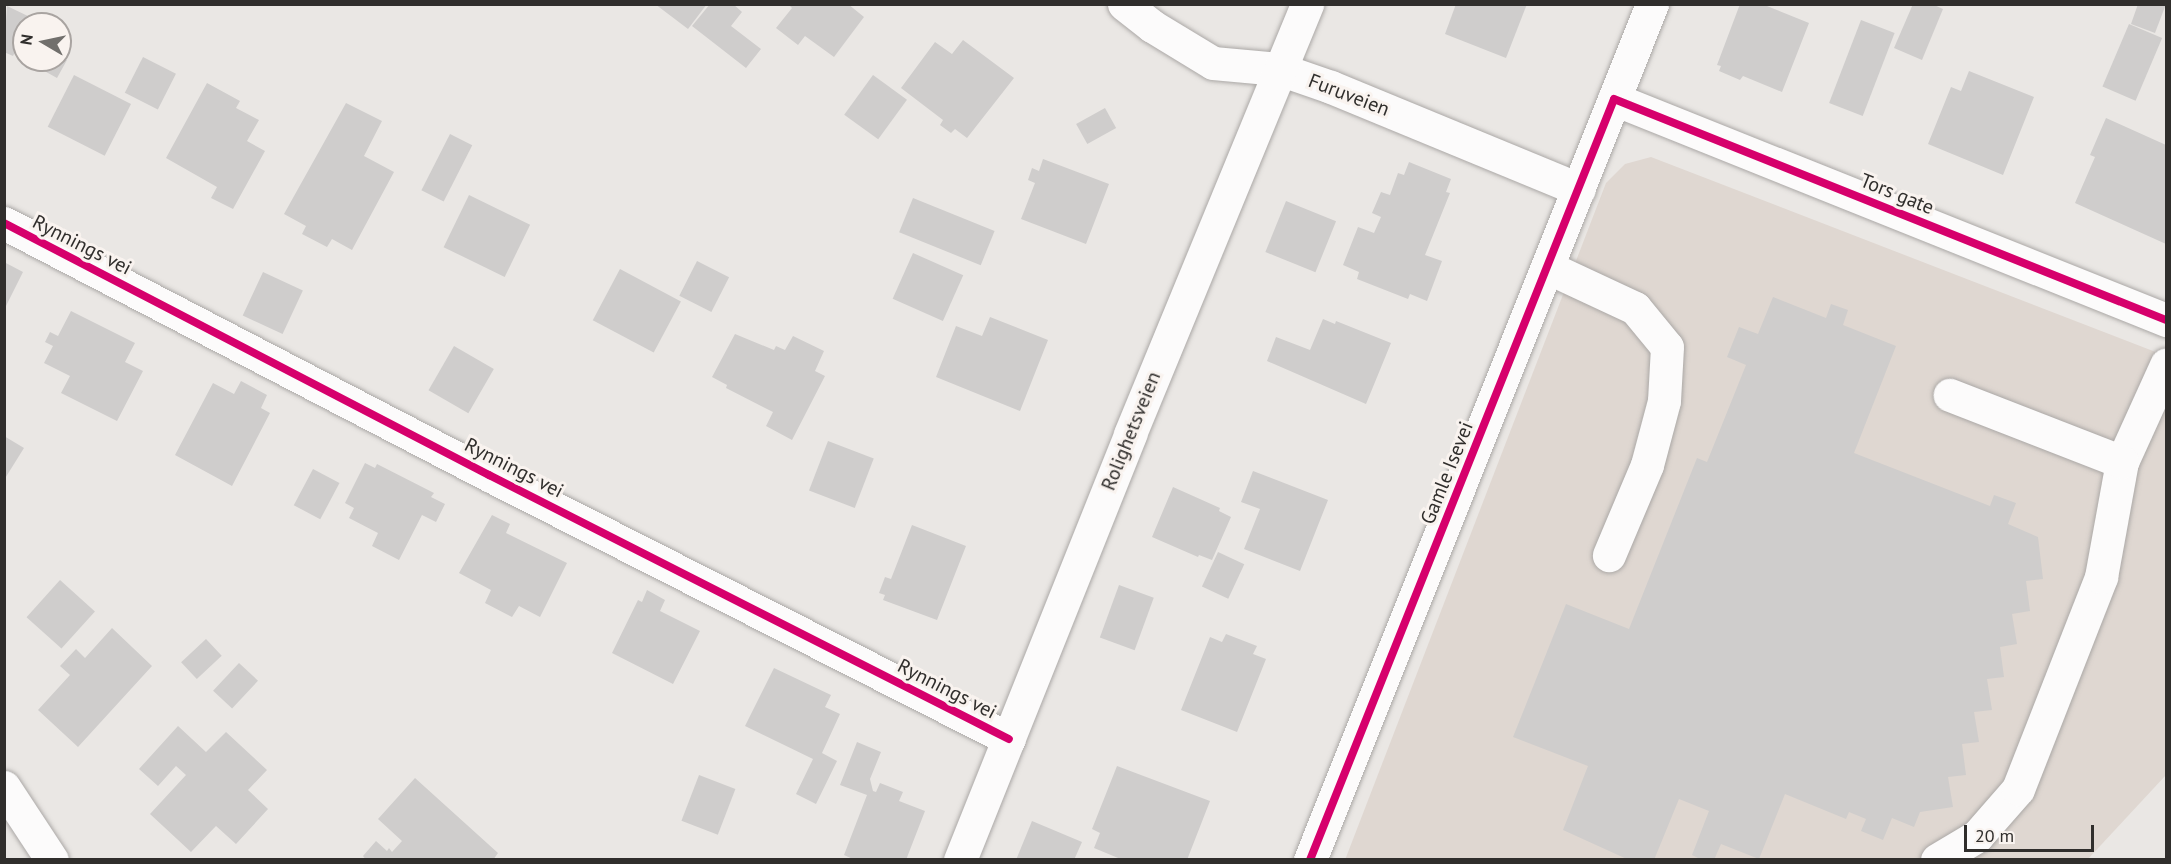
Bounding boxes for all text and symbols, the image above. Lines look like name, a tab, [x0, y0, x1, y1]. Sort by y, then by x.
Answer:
north arrow	[12, 12, 72, 72]
text: N	[15, 33, 37, 46]
street label: Furuveien	[1305, 69, 1393, 121]
street label: Tors gate	[1857, 168, 1937, 220]
street label: Rynnings vei	[28, 210, 136, 280]
street label: Rolighetsveien	[1096, 368, 1166, 494]
street label: Gamle Isevei	[1416, 418, 1478, 528]
street label: Rynnings vei	[460, 433, 568, 503]
street label: Rynnings vei	[893, 654, 1001, 724]
scale bar	[1967, 813, 2098, 851]
text: 20 m	[1975, 824, 2014, 847]

